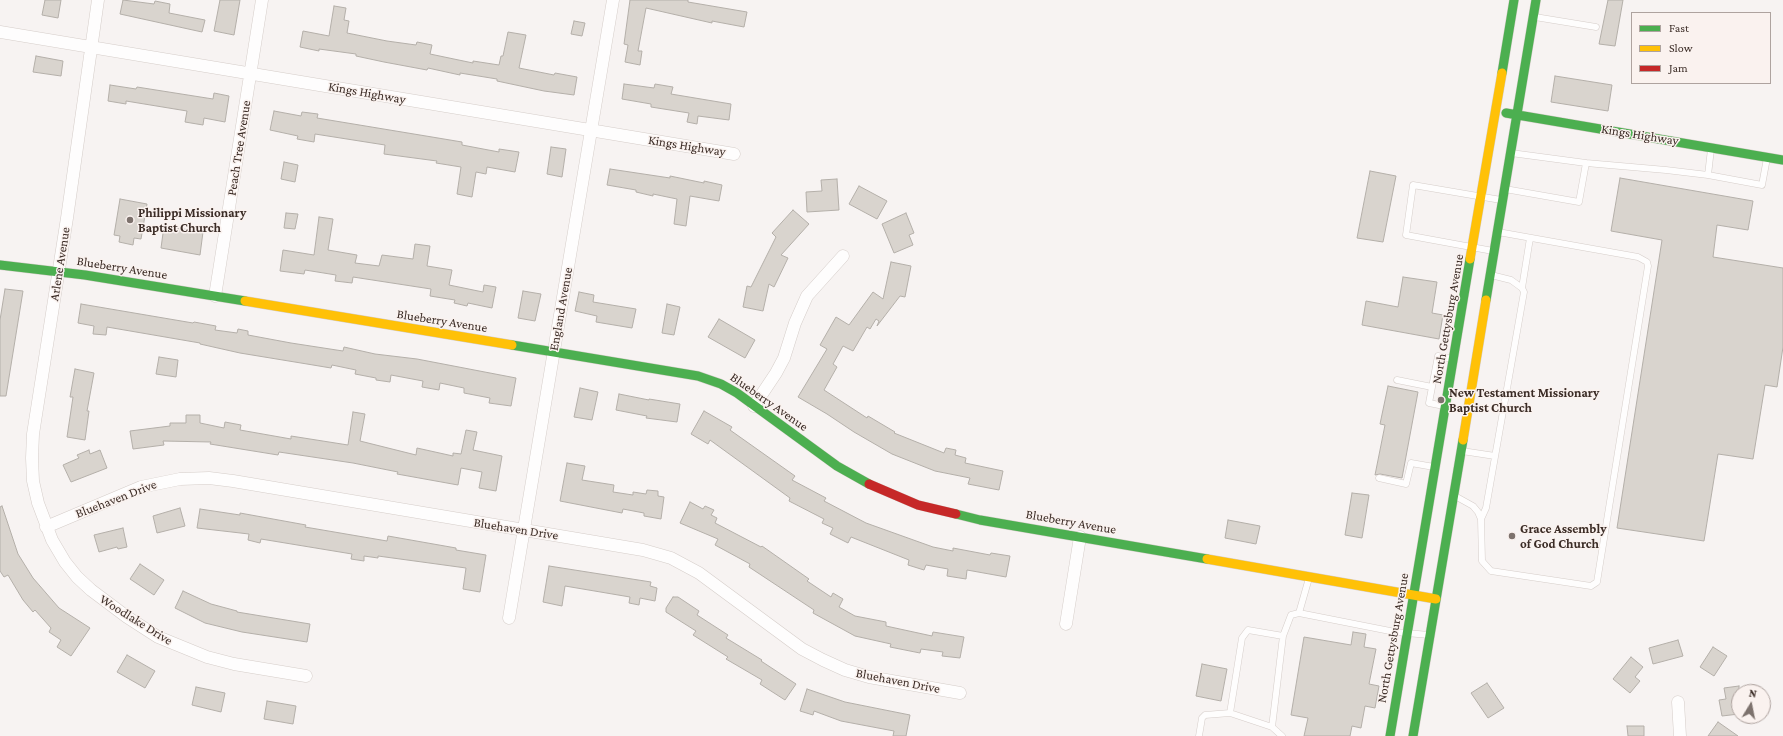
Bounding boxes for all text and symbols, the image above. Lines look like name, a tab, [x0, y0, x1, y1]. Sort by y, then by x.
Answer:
legend	[1631, 12, 1771, 84]
text: Fast	[1669, 21, 1689, 35]
text: Slow	[1669, 41, 1693, 55]
text: Jam	[1669, 61, 1688, 75]
street label: Kings Highway	[327, 79, 407, 107]
street label: Peach Tree Avenue	[224, 99, 254, 197]
street label: Kings Highway	[1600, 121, 1680, 149]
street label: Kings Highway	[647, 132, 727, 160]
place label: Philippi Missionary Baptist Church	[138, 205, 246, 236]
marker: Philippi Missionary Baptist Church	[125, 215, 135, 225]
street label: Arlene Avenue	[46, 226, 74, 302]
street label: Blueberry Avenue	[76, 253, 168, 283]
street label: North Gettysburg Avenue	[1429, 253, 1467, 385]
street label: England Avenue	[546, 266, 576, 352]
street label: Blueberry Avenue	[396, 306, 488, 336]
street label: Blueberry Avenue	[727, 369, 811, 435]
place label: New Testament Missionary Baptist Church	[1449, 385, 1599, 416]
marker: New Testament Missionary Baptist Church	[1436, 395, 1446, 405]
street label: Bluehaven Drive	[73, 476, 159, 522]
street label: Blueberry Avenue	[1025, 506, 1117, 538]
street label: Bluehaven Drive	[473, 515, 559, 543]
place label: Grace Assembly of God Church	[1520, 521, 1607, 552]
marker: Grace Assembly of God Church	[1507, 531, 1517, 541]
street label: North Gettysburg Avenue	[1374, 572, 1412, 704]
street label: Woodlake Drive	[97, 591, 175, 649]
street label: Bluehaven Drive	[855, 665, 941, 697]
north arrow	[1731, 684, 1771, 724]
text: N	[1748, 687, 1758, 700]

